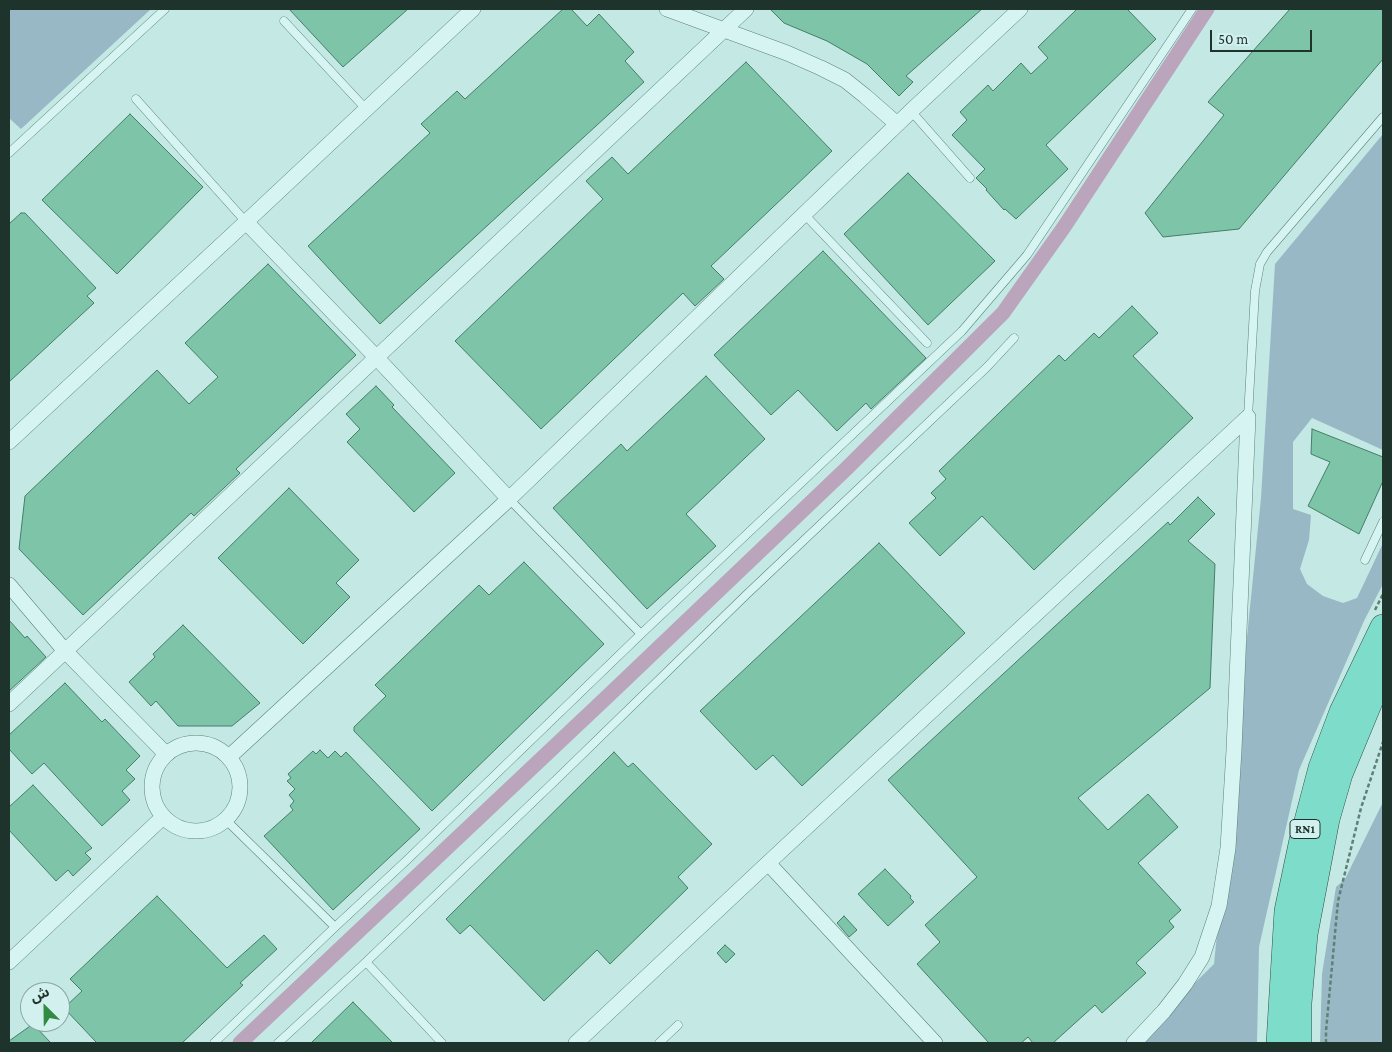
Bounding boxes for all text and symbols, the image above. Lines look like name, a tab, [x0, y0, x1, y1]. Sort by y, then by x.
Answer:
scale bar	[1212, 20, 1314, 52]
text: 50 m	[1218, 31, 1248, 47]
road number: RN1	[1290, 820, 1320, 839]
north arrow	[20, 982, 70, 1032]
text: ش	[28, 983, 51, 1005]

